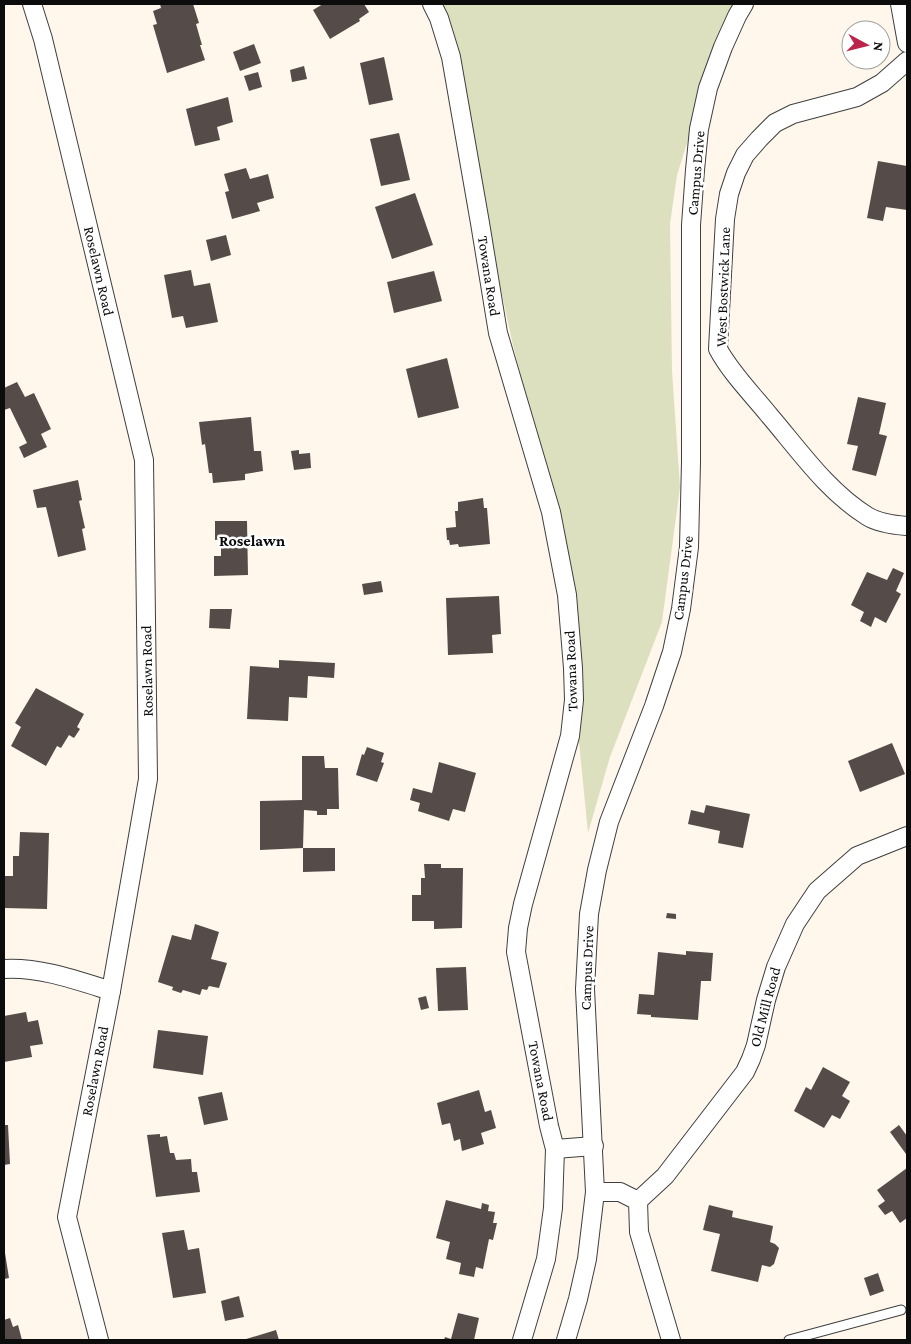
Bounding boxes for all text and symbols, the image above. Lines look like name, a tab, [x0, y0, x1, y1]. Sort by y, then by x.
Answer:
north arrow	[841, 20, 891, 70]
text: N	[870, 41, 887, 53]
street label: Campus Drive	[684, 130, 709, 216]
street label: Roselawn Road	[81, 225, 117, 317]
street label: West Bostwick Lane	[713, 226, 733, 347]
street label: Towana Road	[475, 235, 503, 317]
district label: Roselawn	[219, 532, 285, 549]
street label: Campus Drive	[670, 534, 697, 621]
street label: Roselawn Road	[138, 625, 156, 717]
street label: Towana Road	[562, 630, 580, 712]
street label: Campus Drive	[578, 925, 597, 1011]
street label: Old Mill Road	[747, 965, 783, 1049]
street label: Roselawn Road	[78, 1025, 112, 1117]
street label: Towana Road	[525, 1040, 557, 1122]

